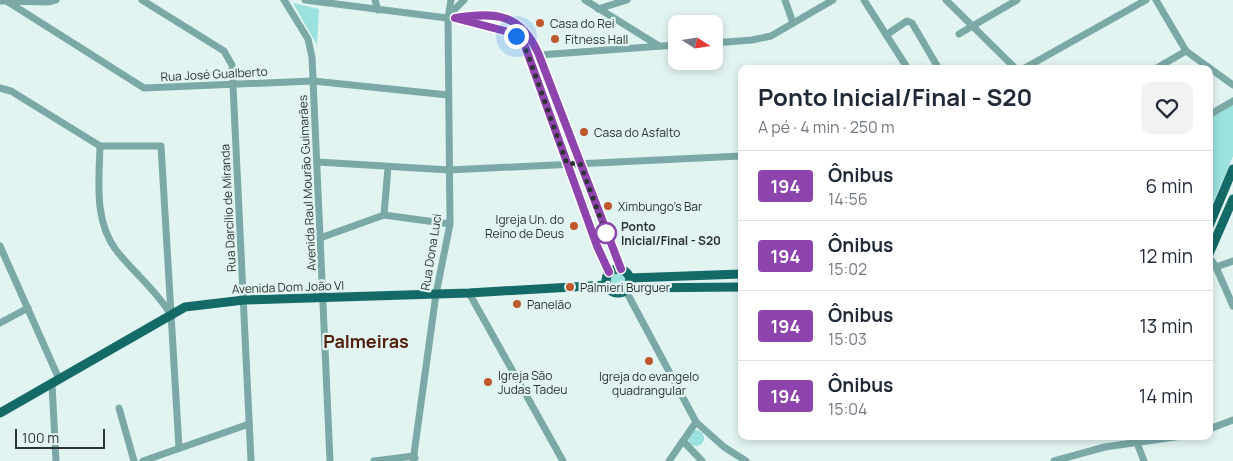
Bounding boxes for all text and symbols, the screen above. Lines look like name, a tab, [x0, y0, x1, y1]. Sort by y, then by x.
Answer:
place label: Casa do Rei	[550, 15, 615, 32]
north arrow	[668, 15, 722, 70]
map controls	[668, 15, 723, 70]
marker: Casa do Rei	[534, 17, 546, 29]
your location	[504, 24, 529, 49]
place label: Fitness Hall	[565, 31, 628, 48]
marker: Fitness Hall	[549, 33, 561, 45]
street label: Rua José Gualberto	[160, 63, 268, 85]
text: Ponto Inicial/Final - S20	[758, 80, 1032, 113]
button: heart	[1141, 82, 1193, 134]
street label: Avenida Raul Mourão Guimarães	[294, 95, 320, 271]
text: A pé · 4 min · 250 m	[758, 116, 895, 138]
place label: Casa do Asfalto	[594, 124, 680, 141]
marker: Casa do Asfalto	[578, 126, 590, 138]
street label: Rua Darcílio de Miranda	[216, 144, 240, 272]
text: Ônibus	[828, 162, 893, 188]
text: 6 min	[1146, 173, 1193, 199]
text: 194	[770, 174, 801, 198]
text: 14:56	[828, 188, 868, 210]
place label: Ximbungo's Bar	[618, 198, 703, 215]
marker: Ximbungo's Bar	[602, 200, 614, 212]
place label: Igreja Un. do Reino de Deus	[485, 211, 564, 242]
street label: Rua Dona Luci	[417, 212, 445, 292]
place label: Ponto Inicial/Final - S20	[621, 218, 721, 249]
marker: Igreja Un. do Reino de Deus	[568, 220, 580, 232]
marker: Ponto Inicial/Final - S20	[595, 222, 617, 244]
text: Ônibus	[828, 232, 893, 258]
text: 12 min	[1139, 243, 1193, 269]
text: 194	[770, 244, 801, 268]
text: 15:02	[828, 258, 867, 280]
street label: Avenida Dom João VI	[231, 277, 345, 297]
place label: Palmieri Burguer	[580, 279, 671, 296]
marker: Palmieri Burguer	[564, 281, 576, 293]
place label: Panelão	[527, 296, 571, 313]
marker: Panelão	[511, 298, 523, 310]
text: Ônibus	[828, 302, 893, 328]
text: 13 min	[1139, 313, 1193, 339]
text: 194	[770, 314, 801, 338]
text: 15:03	[828, 328, 867, 350]
district label: Palmeiras	[323, 329, 409, 353]
marker: Igreja do evangelo quadrangular	[643, 355, 655, 367]
place label: Igreja São Judas Tadeu	[498, 367, 567, 398]
place label: Igreja do evangelo quadrangular	[599, 368, 699, 399]
text: Ônibus	[828, 372, 893, 398]
marker: Igreja São Judas Tadeu	[482, 376, 494, 388]
text: 14 min	[1139, 383, 1193, 409]
text: 194	[770, 384, 801, 408]
text: 15:04	[828, 398, 867, 420]
scale bar	[15, 426, 105, 449]
text: 100 m	[22, 428, 59, 447]

